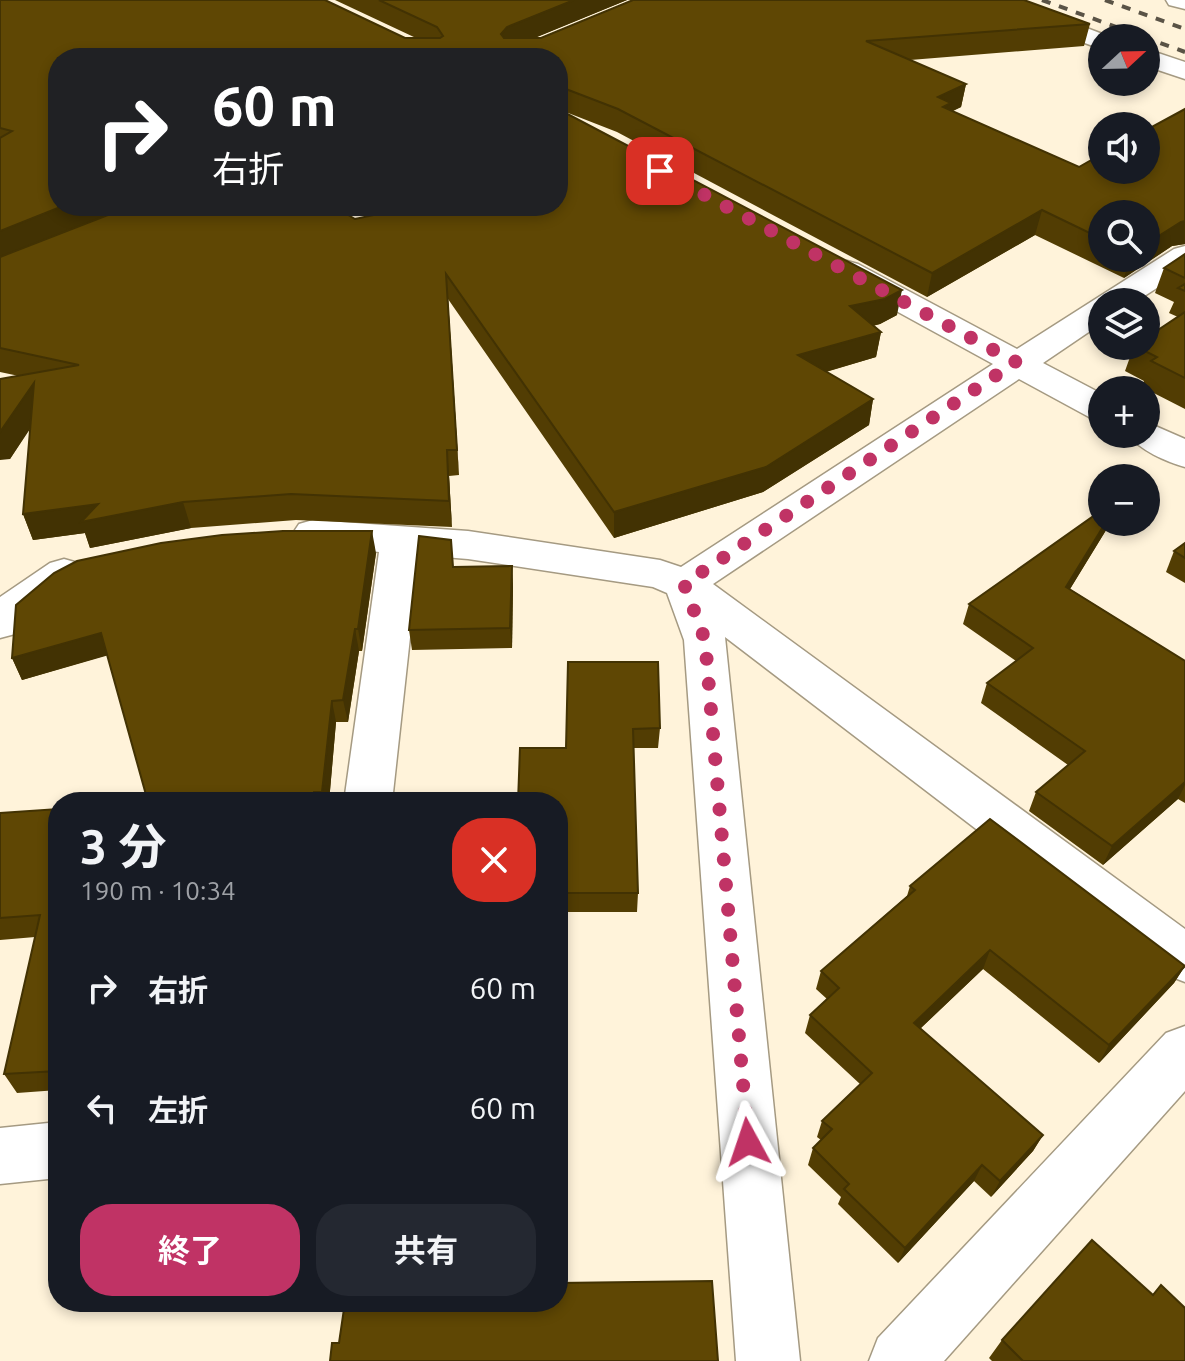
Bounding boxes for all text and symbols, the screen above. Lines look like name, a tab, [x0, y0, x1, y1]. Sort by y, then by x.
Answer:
north arrow	[1088, 24, 1160, 96]
map controls	[1088, 24, 1160, 536]
text: 60 m	[212, 74, 337, 137]
icon: right	[80, 80, 184, 184]
button: sound	[1088, 112, 1160, 184]
pin	[626, 137, 694, 205]
text: 右折	[212, 148, 284, 189]
icon: arrive	[638, 149, 682, 193]
button: search	[1088, 200, 1160, 272]
button: layers	[1088, 288, 1160, 360]
button: +	[1088, 376, 1160, 448]
button: −	[1088, 464, 1160, 536]
button: close	[452, 818, 536, 902]
text: 3 分	[80, 819, 166, 873]
text: 190 m · 10:34	[80, 876, 236, 905]
icon: right	[80, 966, 124, 1010]
text: 60 m	[469, 971, 536, 1005]
text: 右折	[148, 973, 208, 1007]
icon: left	[80, 1086, 124, 1130]
text: 60 m	[469, 1091, 536, 1125]
text: 左折	[148, 1093, 208, 1127]
position arrow	[706, 1100, 790, 1184]
button: 終了	[80, 1204, 300, 1296]
button: 共有	[316, 1204, 536, 1296]

